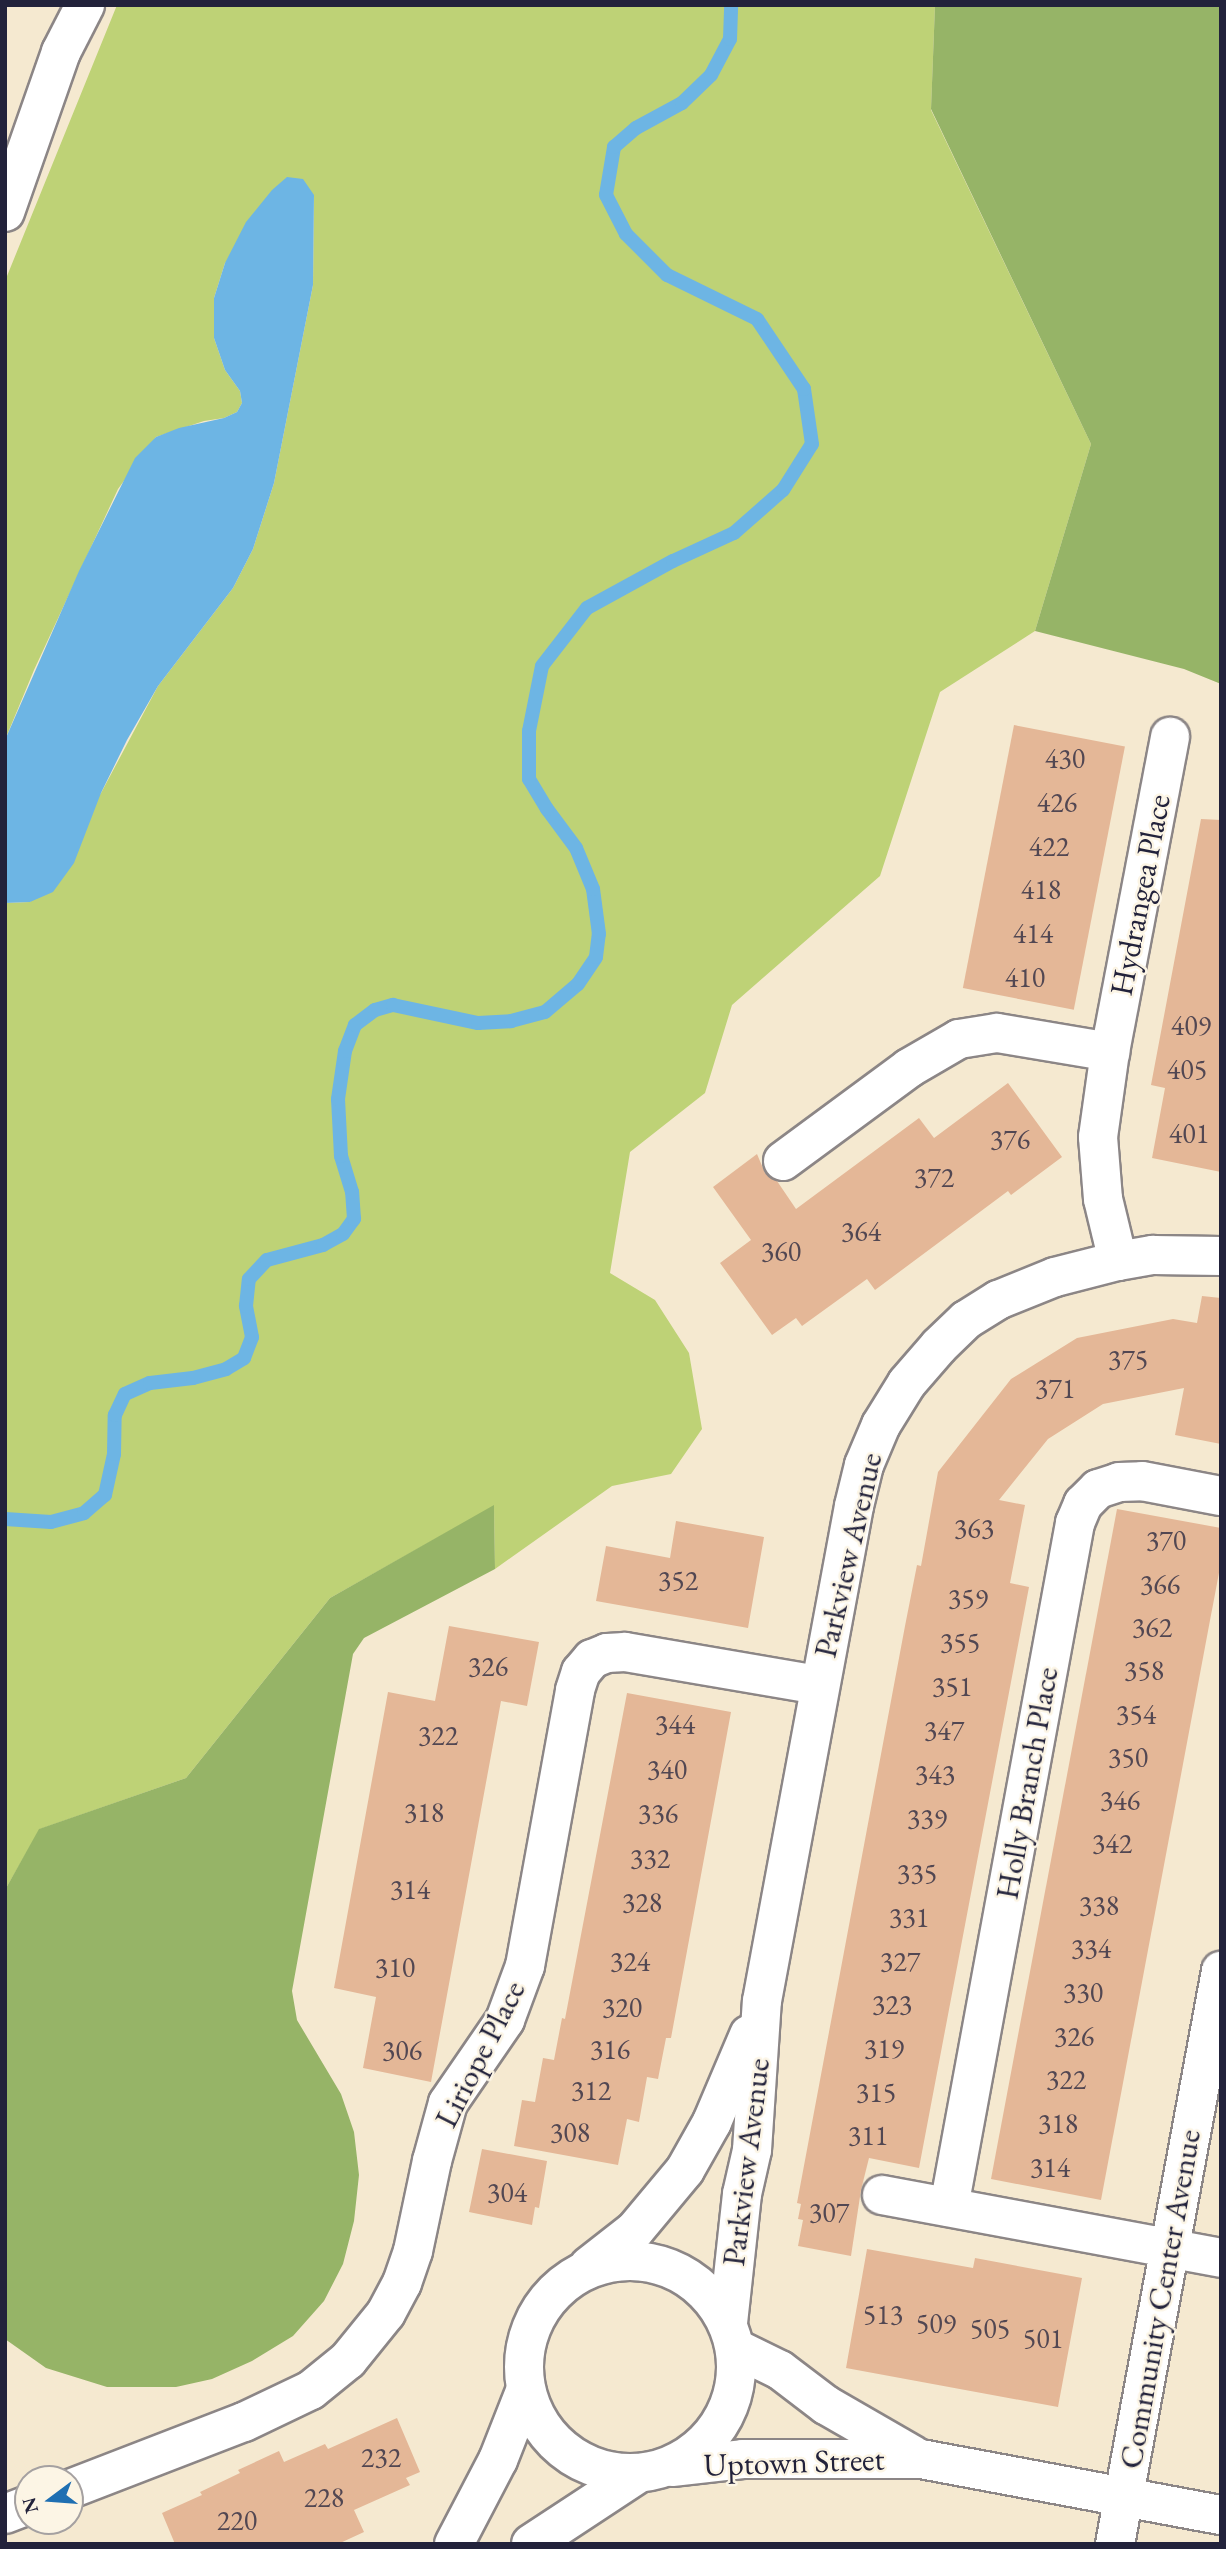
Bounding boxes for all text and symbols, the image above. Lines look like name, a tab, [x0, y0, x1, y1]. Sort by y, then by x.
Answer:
house number: 430	[1045, 741, 1085, 775]
house number: 426	[1037, 785, 1077, 819]
street label: Hydrangea Place	[1102, 791, 1178, 999]
house number: 422	[1029, 829, 1069, 863]
house number: 418	[1021, 872, 1061, 906]
house number: 414	[1013, 916, 1053, 950]
house number: 410	[1005, 960, 1045, 994]
house number: 409	[1171, 1008, 1211, 1042]
house number: 405	[1167, 1052, 1207, 1086]
house number: 401	[1169, 1116, 1209, 1150]
house number: 376	[990, 1122, 1030, 1156]
house number: 372	[914, 1160, 954, 1194]
house number: 364	[841, 1214, 881, 1248]
house number: 360	[761, 1234, 801, 1268]
house number: 375	[1108, 1342, 1148, 1376]
house number: 371	[1035, 1371, 1075, 1405]
street label: Parkview Avenue	[806, 1449, 890, 1661]
house number: 363	[954, 1511, 994, 1545]
house number: 370	[1146, 1523, 1186, 1557]
house number: 352	[658, 1563, 698, 1597]
house number: 366	[1140, 1567, 1180, 1601]
house number: 359	[948, 1581, 988, 1615]
house number: 362	[1132, 1610, 1172, 1644]
house number: 355	[940, 1625, 980, 1659]
house number: 326	[468, 1649, 508, 1683]
house number: 358	[1124, 1653, 1164, 1687]
street label: Holly Branch Place	[988, 1664, 1066, 1902]
house number: 351	[932, 1669, 972, 1703]
house number: 354	[1116, 1697, 1156, 1731]
house number: 344	[655, 1707, 695, 1741]
house number: 347	[924, 1713, 964, 1747]
house number: 322	[418, 1718, 458, 1752]
house number: 350	[1108, 1740, 1148, 1774]
house number: 340	[647, 1752, 687, 1786]
house number: 343	[915, 1757, 955, 1791]
house number: 346	[1100, 1783, 1140, 1817]
house number: 318	[404, 1795, 444, 1829]
house number: 336	[638, 1796, 678, 1830]
house number: 339	[907, 1801, 947, 1835]
house number: 342	[1092, 1826, 1132, 1860]
house number: 332	[630, 1841, 670, 1875]
house number: 335	[897, 1856, 937, 1890]
house number: 314	[390, 1872, 430, 1906]
house number: 328	[622, 1885, 662, 1919]
house number: 338	[1079, 1888, 1119, 1922]
house number: 331	[889, 1900, 929, 1934]
house number: 334	[1071, 1931, 1111, 1965]
house number: 324	[610, 1944, 650, 1978]
house number: 327	[880, 1944, 920, 1978]
house number: 310	[375, 1950, 415, 1984]
street label: Liriope Place	[427, 1974, 533, 2134]
house number: 330	[1063, 1975, 1103, 2009]
house number: 323	[872, 1987, 912, 2021]
house number: 320	[602, 1990, 642, 2024]
house number: 326	[1054, 2019, 1094, 2053]
house number: 319	[864, 2031, 904, 2065]
house number: 316	[590, 2032, 630, 2066]
house number: 306	[382, 2033, 422, 2067]
street label: Parkview Avenue	[714, 2056, 778, 2268]
house number: 322	[1046, 2062, 1086, 2096]
house number: 312	[571, 2073, 611, 2107]
house number: 315	[856, 2075, 896, 2109]
house number: 318	[1038, 2106, 1078, 2140]
house number: 308	[550, 2115, 590, 2149]
house number: 311	[848, 2118, 888, 2152]
street label: Community Center Avenue	[1111, 2126, 1209, 2472]
house number: 314	[1030, 2150, 1070, 2184]
house number: 304	[487, 2175, 527, 2209]
house number: 307	[809, 2195, 849, 2229]
house number: 513	[863, 2297, 903, 2331]
house number: 509	[916, 2306, 956, 2340]
house number: 505	[970, 2311, 1010, 2345]
house number: 501	[1023, 2321, 1063, 2355]
house number: 232	[361, 2440, 401, 2474]
street label: Uptown Street	[703, 2440, 885, 2484]
north arrow	[14, 2465, 84, 2535]
house number: 228	[304, 2480, 344, 2514]
text: N	[16, 2495, 44, 2516]
house number: 220	[217, 2503, 257, 2537]

